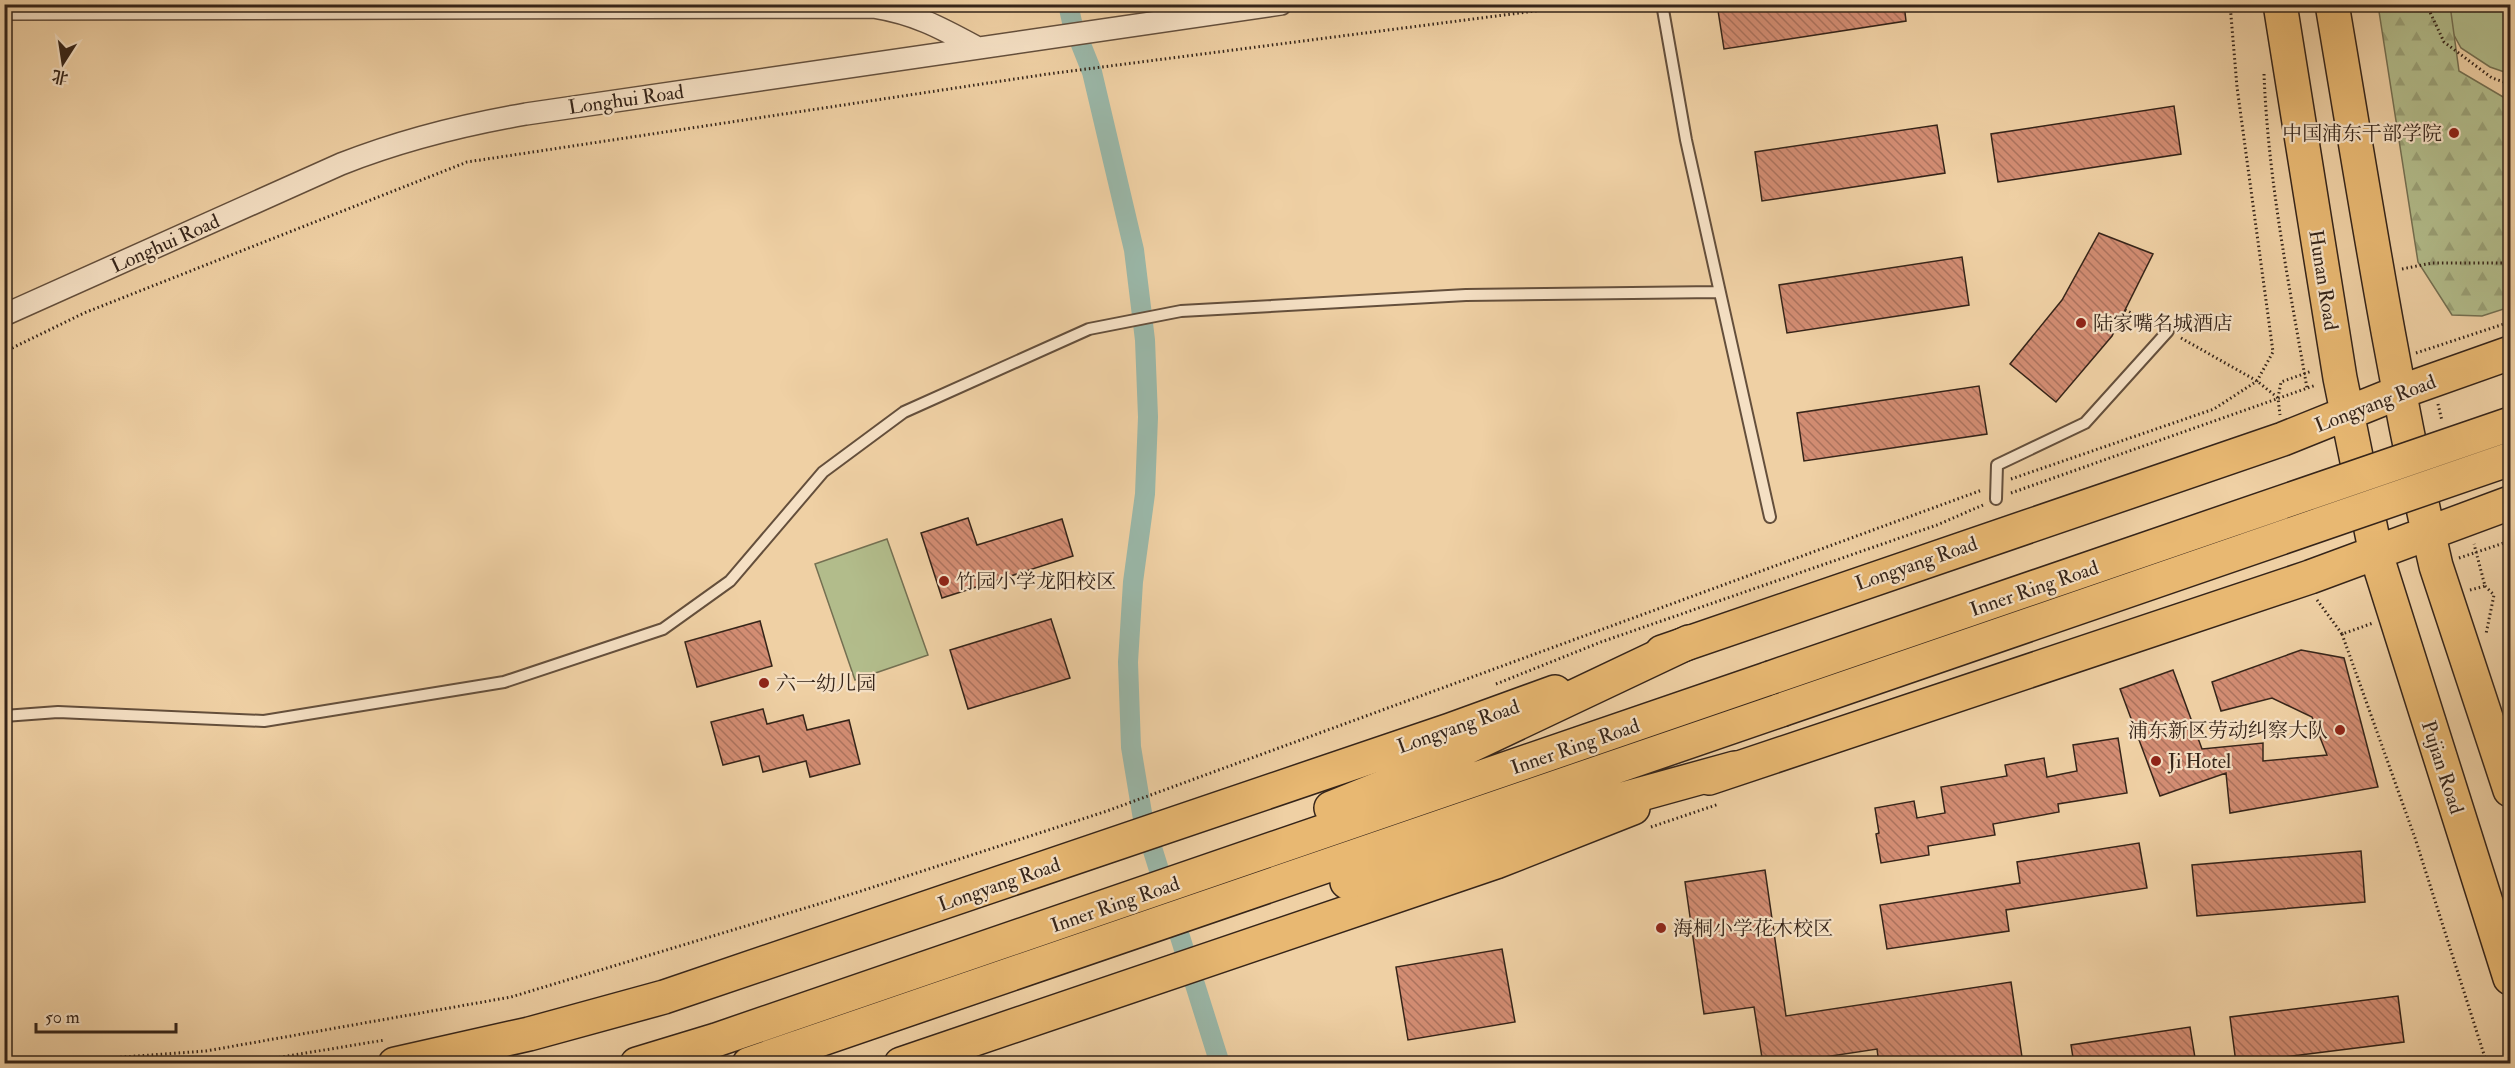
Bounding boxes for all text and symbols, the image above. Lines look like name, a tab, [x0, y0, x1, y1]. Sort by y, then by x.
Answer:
north arrow	[33, 33, 93, 93]
text: 北	[50, 65, 70, 88]
street label: Longhui Road	[567, 79, 686, 120]
place label: 中国浦东干部学院	[2282, 121, 2442, 146]
marker: 中国浦东干部学院	[2447, 126, 2461, 140]
street label: Longhui Road	[107, 208, 224, 279]
street label: Hunan Road	[2303, 228, 2344, 332]
place label: 陆家嘴名城酒店	[2093, 311, 2233, 336]
marker: 陆家嘴名城酒店	[2074, 316, 2088, 330]
street label: Longyang Road	[2311, 369, 2439, 438]
street label: Longyang Road	[1852, 531, 1981, 596]
street label: Inner Ring Road	[1966, 555, 2102, 622]
place label: 竹园小学龙阳校区	[956, 569, 1116, 594]
marker: 竹园小学龙阳校区	[937, 574, 951, 588]
place label: 六一幼儿园	[776, 671, 876, 696]
marker: 六一幼儿园	[757, 676, 771, 690]
street label: Longyang Road	[1394, 694, 1523, 759]
street label: Inner Ring Road	[1507, 713, 1643, 780]
street label: Pujian Road	[2416, 717, 2469, 817]
place label: 浦东新区劳动纠察大队	[2128, 718, 2328, 743]
marker: 浦东新区劳动纠察大队	[2333, 723, 2347, 737]
place label: Ji Hotel	[2167, 749, 2231, 774]
marker: Ji Hotel	[2149, 754, 2163, 768]
street label: Longyang Road	[935, 852, 1064, 917]
street label: Inner Ring Road	[1047, 871, 1183, 938]
place label: 海桐小学花木校区	[1673, 916, 1833, 941]
marker: 海桐小学花木校区	[1654, 921, 1668, 935]
scale bar	[36, 996, 176, 1034]
text: 50 m	[45, 1006, 80, 1029]

